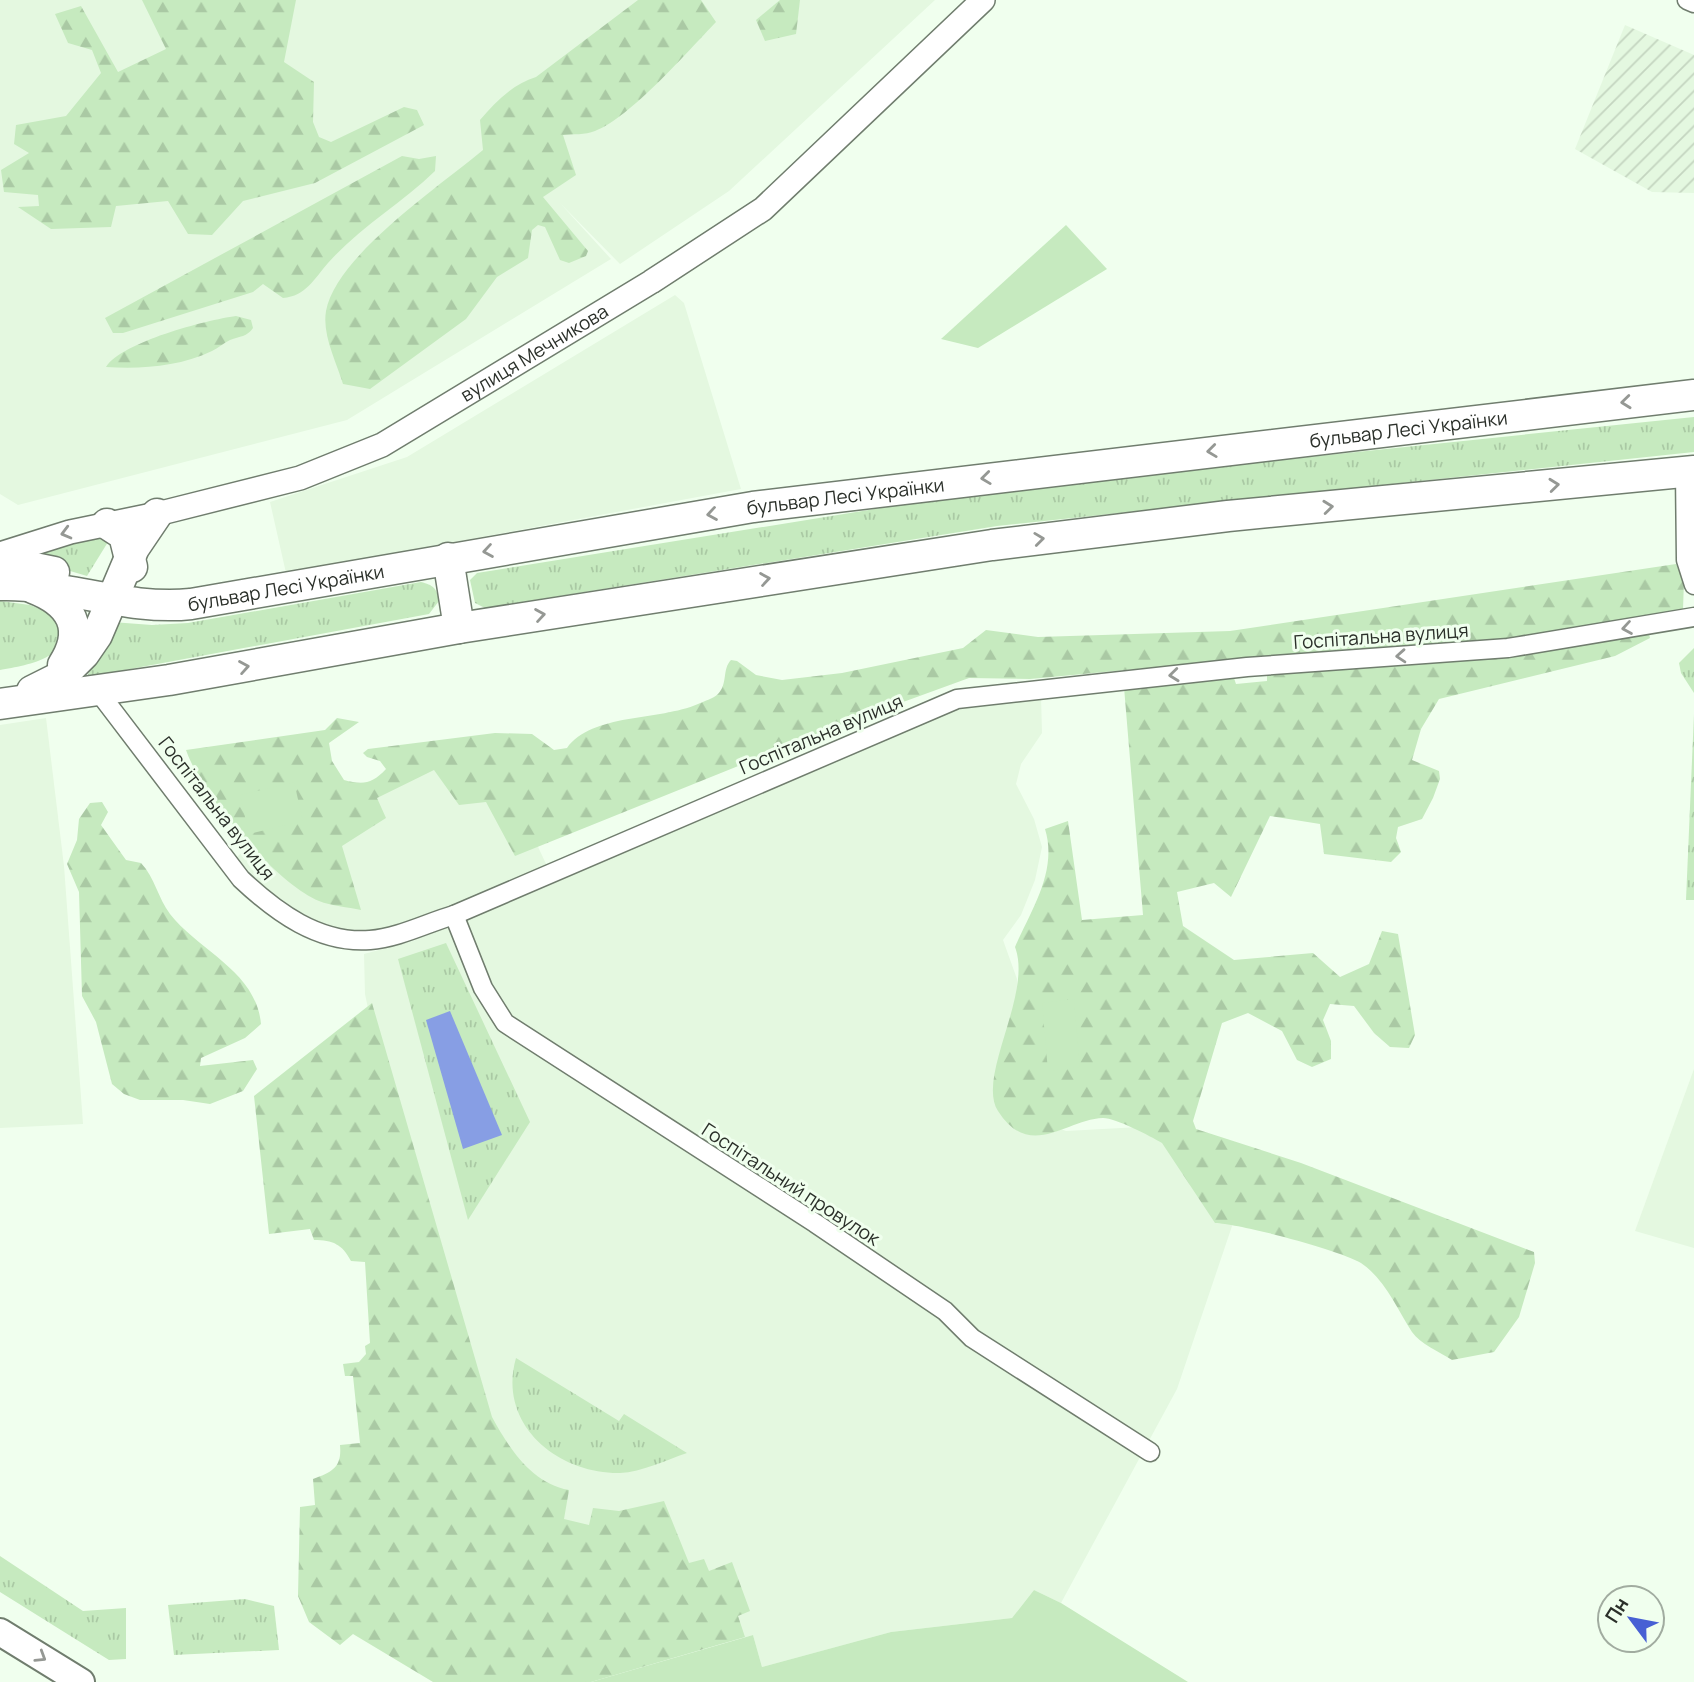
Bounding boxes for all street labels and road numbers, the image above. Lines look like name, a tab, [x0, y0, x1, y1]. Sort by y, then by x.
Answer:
street label: вулиця Мечникова	[455, 298, 613, 408]
street label: бульвар Лесі Українки	[1308, 404, 1509, 454]
street label: бульвар Лесі Українки	[745, 471, 946, 521]
street label: бульвар Лесі Українки	[186, 558, 386, 617]
street label: Госпітальна вулиця	[1293, 617, 1469, 655]
street label: Госпітальна вулиця	[735, 688, 907, 780]
street label: Госпітальна вулиця	[153, 731, 281, 885]
street label: Госпітальний провулок	[697, 1117, 886, 1252]

